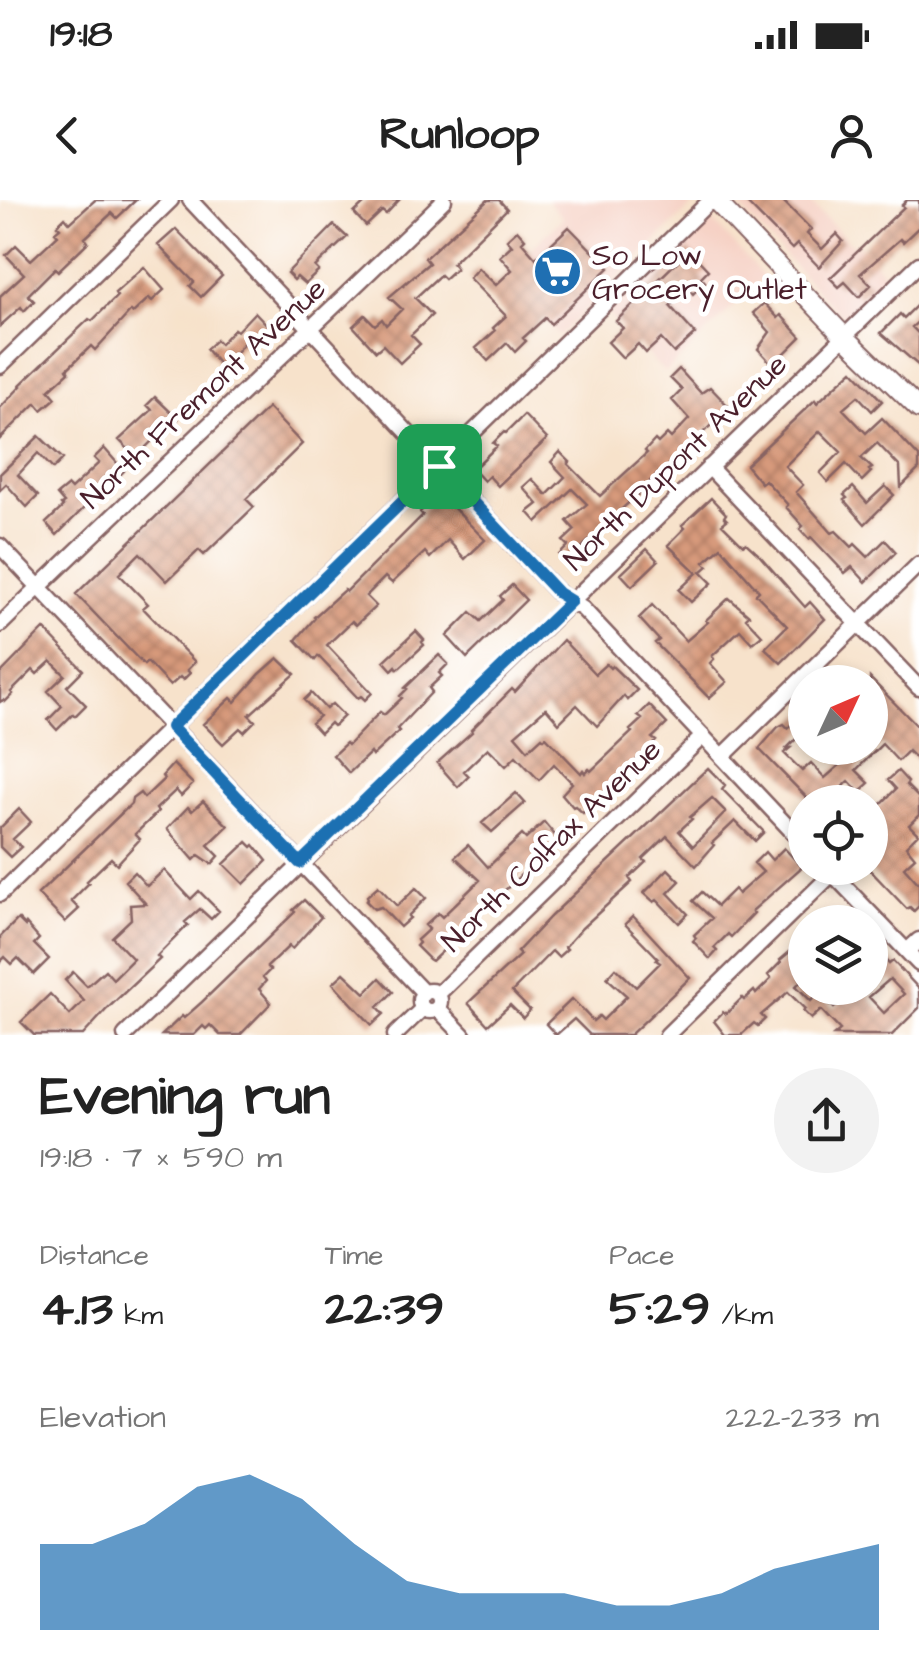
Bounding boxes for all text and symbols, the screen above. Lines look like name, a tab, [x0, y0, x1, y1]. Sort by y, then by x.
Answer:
text: 19:18	[50, 9, 112, 61]
text: Runloop	[379, 104, 540, 166]
icon: back	[40, 108, 95, 163]
icon: person	[824, 108, 879, 163]
place label: So Low Grocery Outlet	[592, 235, 807, 312]
supermarket icon: So Low Grocery Outlet	[531, 246, 583, 298]
street label: North Fremont Avenue	[72, 269, 336, 519]
street label: North Dupont Avenue	[555, 345, 797, 581]
pin	[397, 424, 482, 509]
icon: arrive	[412, 439, 467, 494]
north arrow	[788, 665, 888, 765]
map controls	[788, 665, 888, 1005]
street label: North Colfax Avenue	[433, 730, 671, 962]
button: locate	[788, 785, 888, 885]
button: layers	[788, 905, 888, 1005]
text: Evening run	[40, 1059, 330, 1135]
button: share	[774, 1068, 879, 1173]
text: 19:18 · 7 × 590 m	[40, 1135, 282, 1180]
text: Distance	[40, 1236, 149, 1275]
text: Time	[325, 1236, 383, 1275]
text: Pace	[609, 1236, 674, 1275]
text: 4.13	[40, 1275, 113, 1344]
text: 22:39	[325, 1275, 444, 1344]
text: 5:29	[609, 1275, 710, 1344]
text: km	[113, 1296, 163, 1335]
text: /km	[710, 1296, 773, 1335]
text: Elevation	[40, 1395, 166, 1440]
text: 222–233 m	[726, 1395, 879, 1440]

